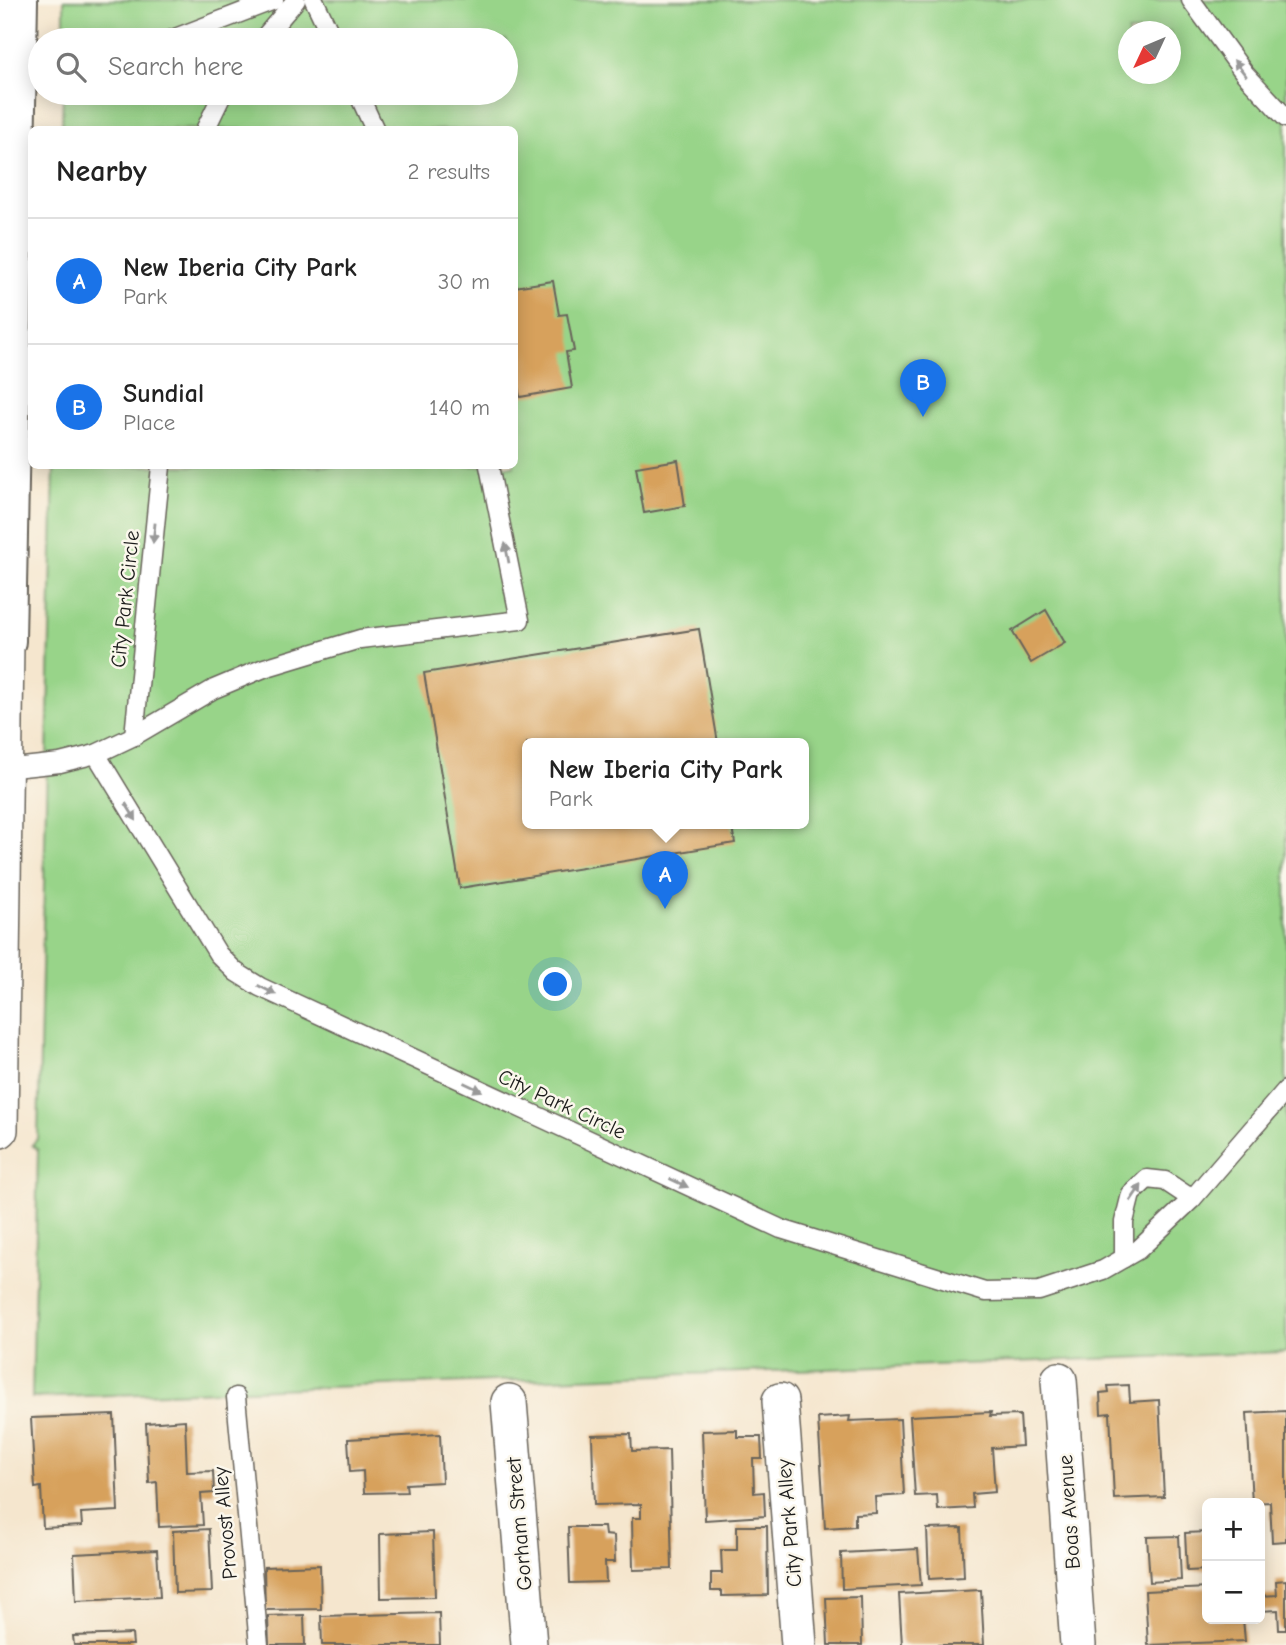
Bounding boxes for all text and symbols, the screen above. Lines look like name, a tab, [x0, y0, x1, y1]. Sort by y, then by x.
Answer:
north arrow	[1118, 21, 1181, 84]
search box	[28, 28, 518, 105]
icon: search	[52, 48, 90, 86]
text: Search here	[108, 52, 243, 82]
one-way arrow	[1233, 59, 1248, 76]
text: Nearby	[56, 154, 147, 189]
text: 2 results	[408, 158, 490, 185]
text: New Iberia City Park	[123, 253, 357, 283]
text: A	[73, 268, 85, 295]
text: 30 m	[438, 268, 490, 295]
text: Park	[123, 283, 167, 310]
pin: B	[900, 359, 946, 417]
text: Sundial	[123, 379, 204, 409]
text: B	[72, 394, 86, 421]
text: 140 m	[429, 394, 490, 421]
text: Place	[123, 409, 175, 436]
one-way arrow	[148, 523, 159, 545]
street label: City Park Circle	[106, 529, 144, 669]
one-way arrow	[501, 542, 512, 564]
popup	[522, 738, 809, 829]
text: New Iberia City Park	[549, 755, 782, 785]
text: Park	[549, 785, 593, 812]
one-way arrow	[125, 803, 138, 822]
pin: A	[642, 851, 688, 909]
your location	[538, 967, 572, 1001]
one-way arrow	[257, 985, 277, 996]
street label: City Park Circle	[494, 1064, 630, 1144]
one-way arrow	[462, 1082, 483, 1093]
one-way arrow	[669, 1177, 689, 1189]
one-way arrow	[1129, 1183, 1143, 1202]
street label: Boas Avenue	[1053, 1454, 1085, 1570]
street label: Gorham Street	[501, 1455, 537, 1592]
street label: City Park Alley	[771, 1457, 807, 1588]
street label: Provost Alley	[208, 1465, 242, 1580]
map controls	[1202, 1498, 1265, 1624]
button: +	[1202, 1498, 1265, 1561]
button: −	[1202, 1561, 1265, 1624]

